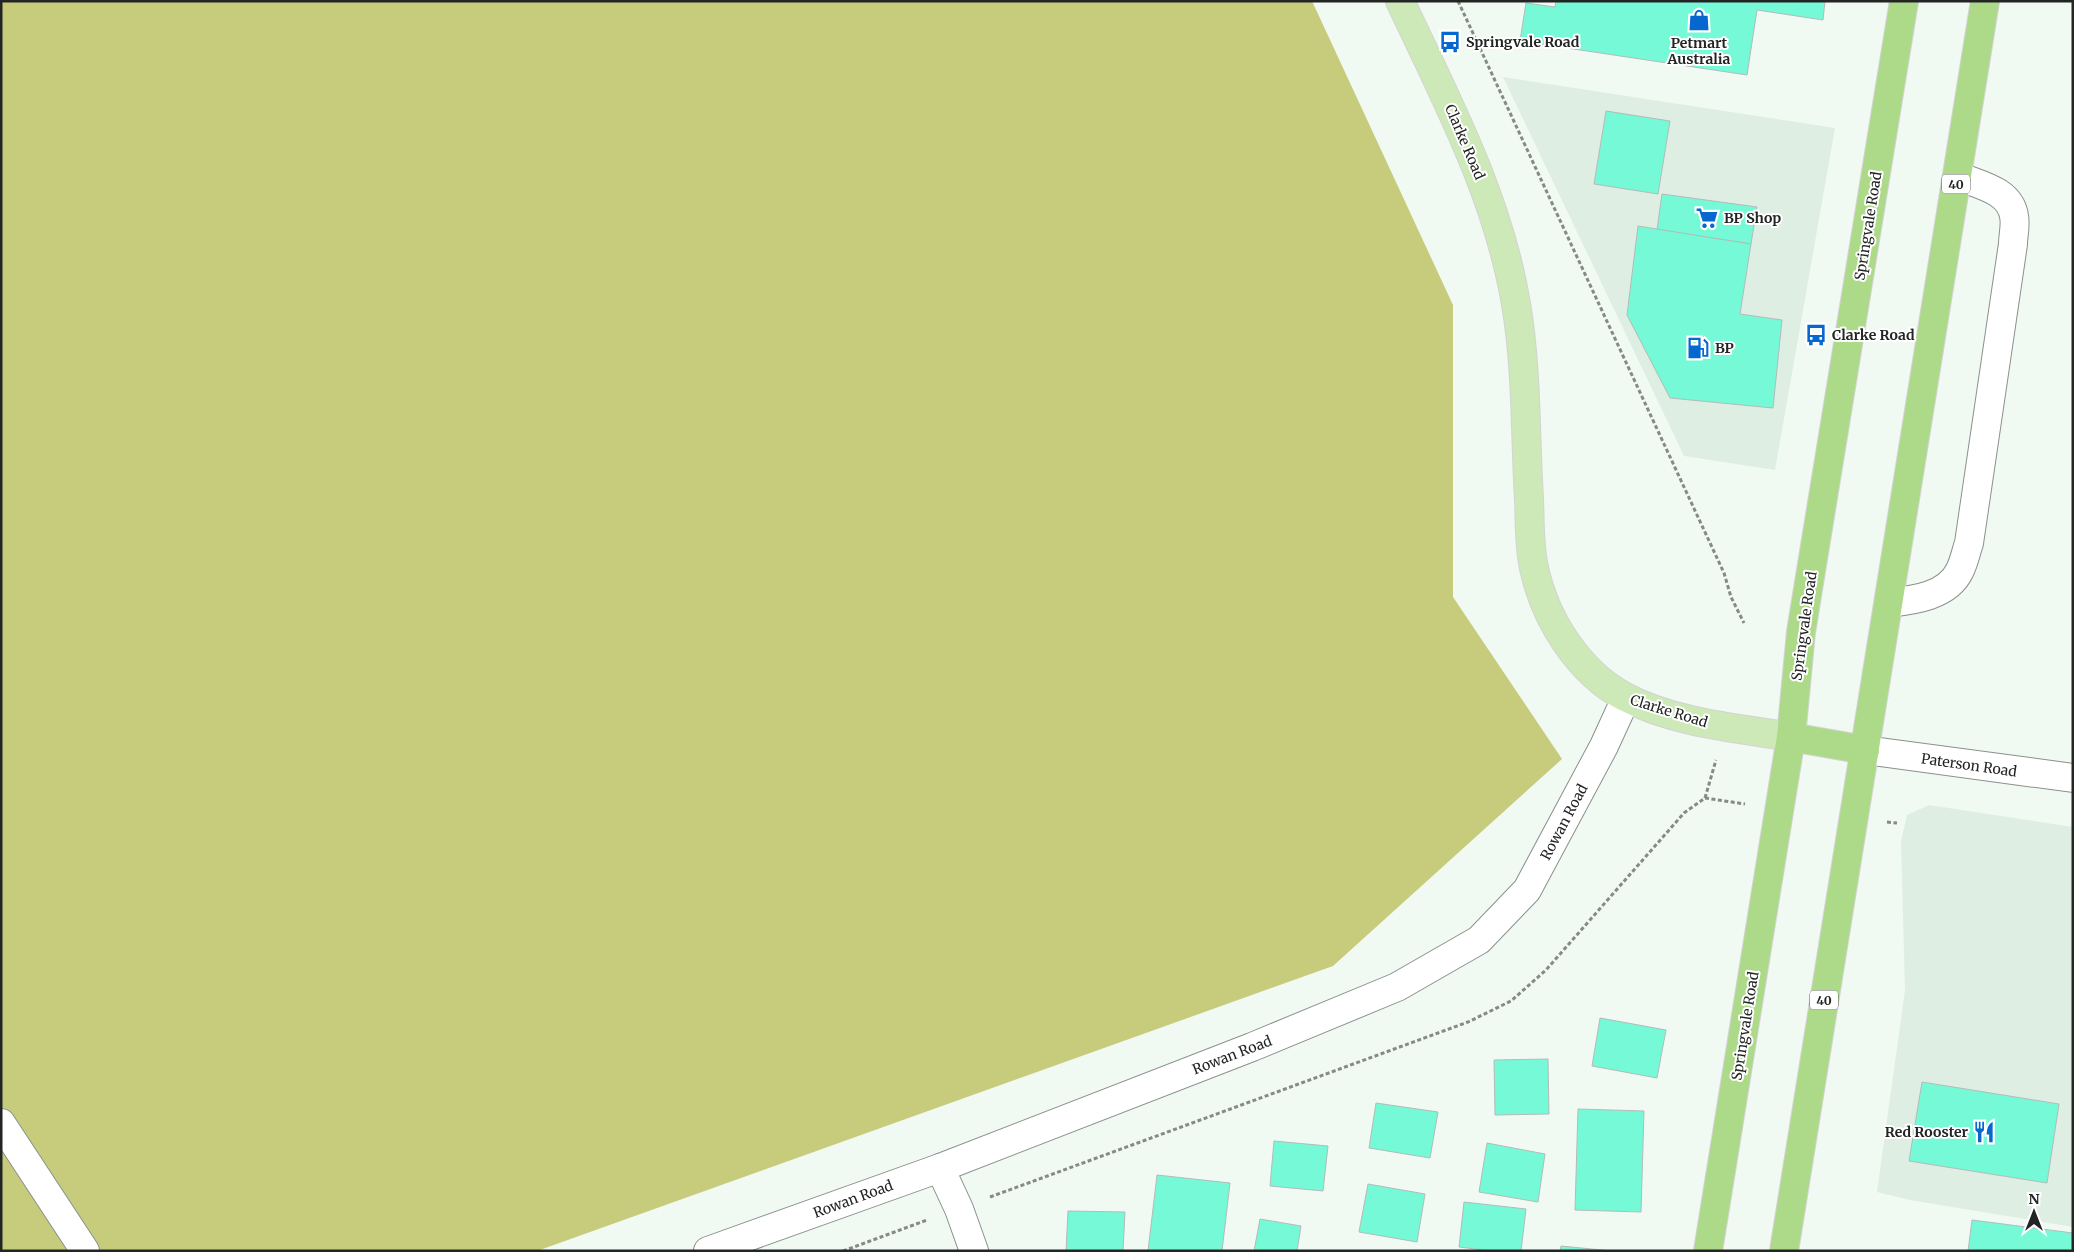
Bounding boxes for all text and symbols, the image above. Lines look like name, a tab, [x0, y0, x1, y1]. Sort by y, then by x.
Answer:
shop icon: Petmart Australia	[1686, 7, 1712, 33]
bus stop icon: Springvale Road	[1437, 29, 1463, 55]
place label: Springvale Road	[1466, 33, 1580, 51]
place label: Petmart Australia	[1667, 34, 1731, 68]
street label: Clarke Road	[1441, 102, 1489, 183]
street label: Springvale Road	[1851, 170, 1886, 282]
road number: 40	[1942, 174, 1970, 193]
supermarket icon: BP Shop	[1694, 205, 1720, 231]
place label: BP Shop	[1724, 209, 1781, 227]
bus stop icon: Clarke Road	[1803, 322, 1829, 348]
place label: Clarke Road	[1832, 326, 1915, 344]
fuel station icon: BP	[1685, 335, 1711, 361]
place label: BP	[1715, 339, 1734, 357]
street label: Springvale Road	[1787, 570, 1821, 682]
street label: Clarke Road	[1628, 691, 1710, 731]
street label: Paterson Road	[1920, 749, 2019, 781]
street label: Rowan Road	[1536, 780, 1592, 863]
street label: Springvale Road	[1728, 970, 1763, 1082]
road number: 40	[1810, 990, 1838, 1010]
street label: Rowan Road	[1190, 1031, 1275, 1078]
restaurant icon: Red Rooster	[1971, 1119, 1997, 1145]
place label: Red Rooster	[1885, 1123, 1968, 1141]
street label: Rowan Road	[811, 1176, 896, 1222]
north arrow	[2009, 1187, 2059, 1237]
text: N	[2028, 1190, 2040, 1208]

